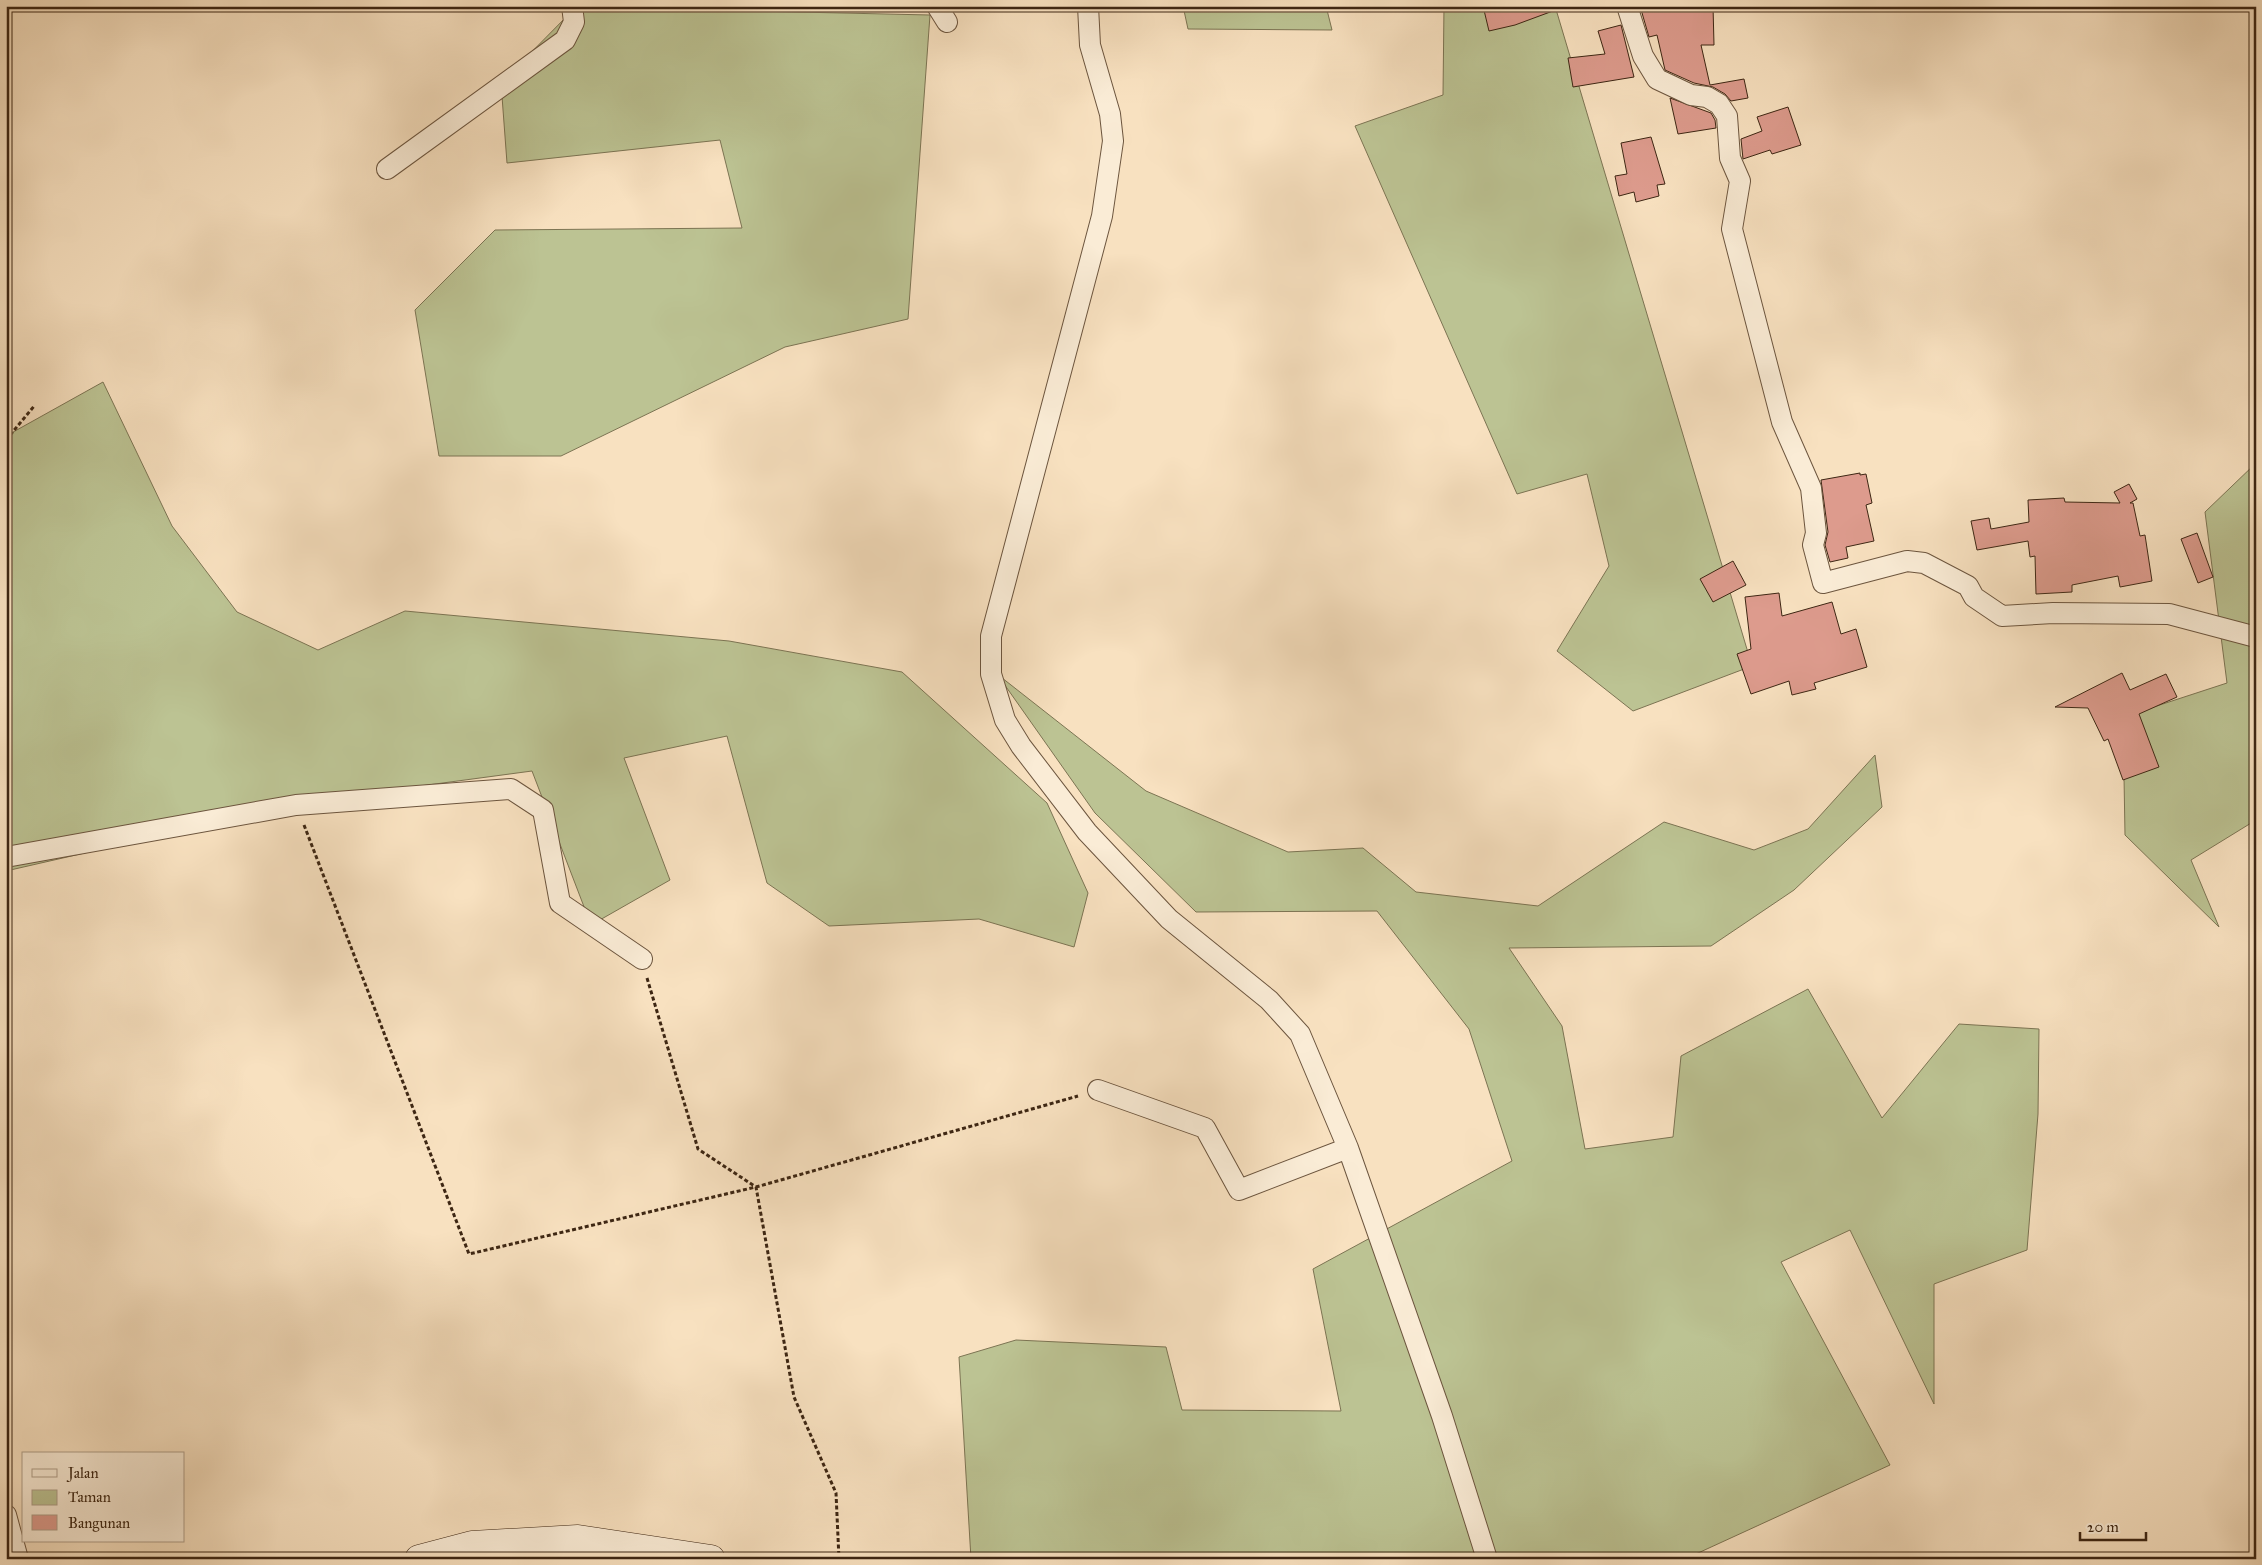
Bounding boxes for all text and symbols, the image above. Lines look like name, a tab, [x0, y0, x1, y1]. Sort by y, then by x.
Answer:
legend	[22, 1452, 185, 1542]
text: Jalan	[66, 1464, 99, 1483]
text: Taman	[68, 1488, 111, 1506]
scale bar	[2080, 1510, 2146, 1542]
text: Bangunan	[68, 1514, 130, 1532]
text: 20 m	[2087, 1518, 2119, 1536]

